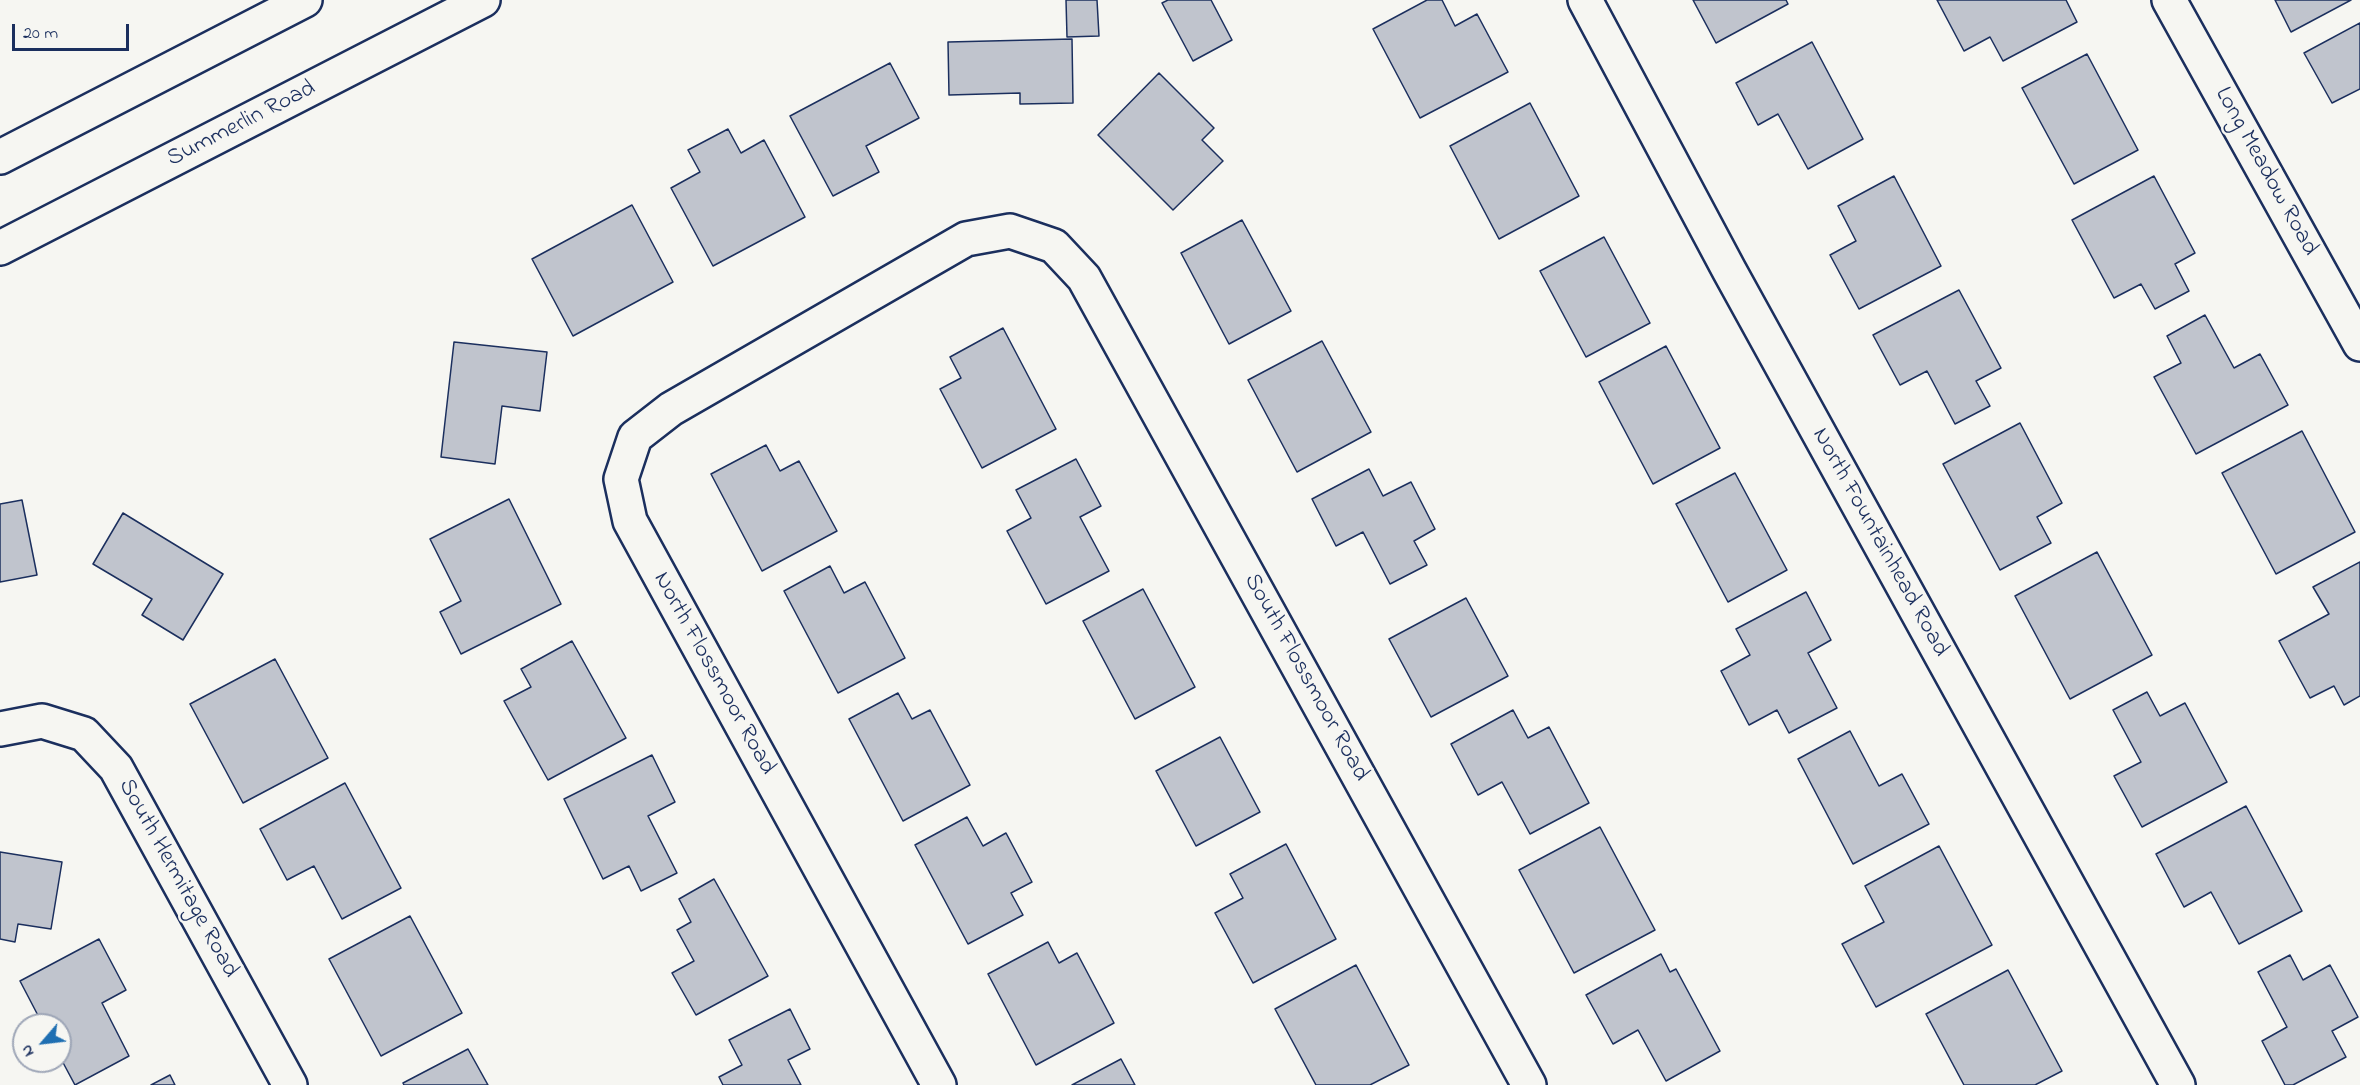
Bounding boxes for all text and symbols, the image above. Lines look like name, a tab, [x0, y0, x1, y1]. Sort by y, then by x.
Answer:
scale bar	[15, 12, 132, 50]
text: 20 m	[23, 21, 58, 47]
street label: Summerlin Road	[163, 75, 321, 175]
street label: Long Meadow Road	[2207, 83, 2323, 261]
street label: North Fountainhead Road	[1804, 424, 1954, 662]
street label: North Flossmoor Road	[645, 568, 781, 780]
street label: South Flossmoor Road	[1236, 569, 1374, 787]
street label: South Hermitage Road	[110, 775, 244, 983]
north arrow	[12, 1013, 72, 1073]
text: N	[15, 1040, 41, 1061]

